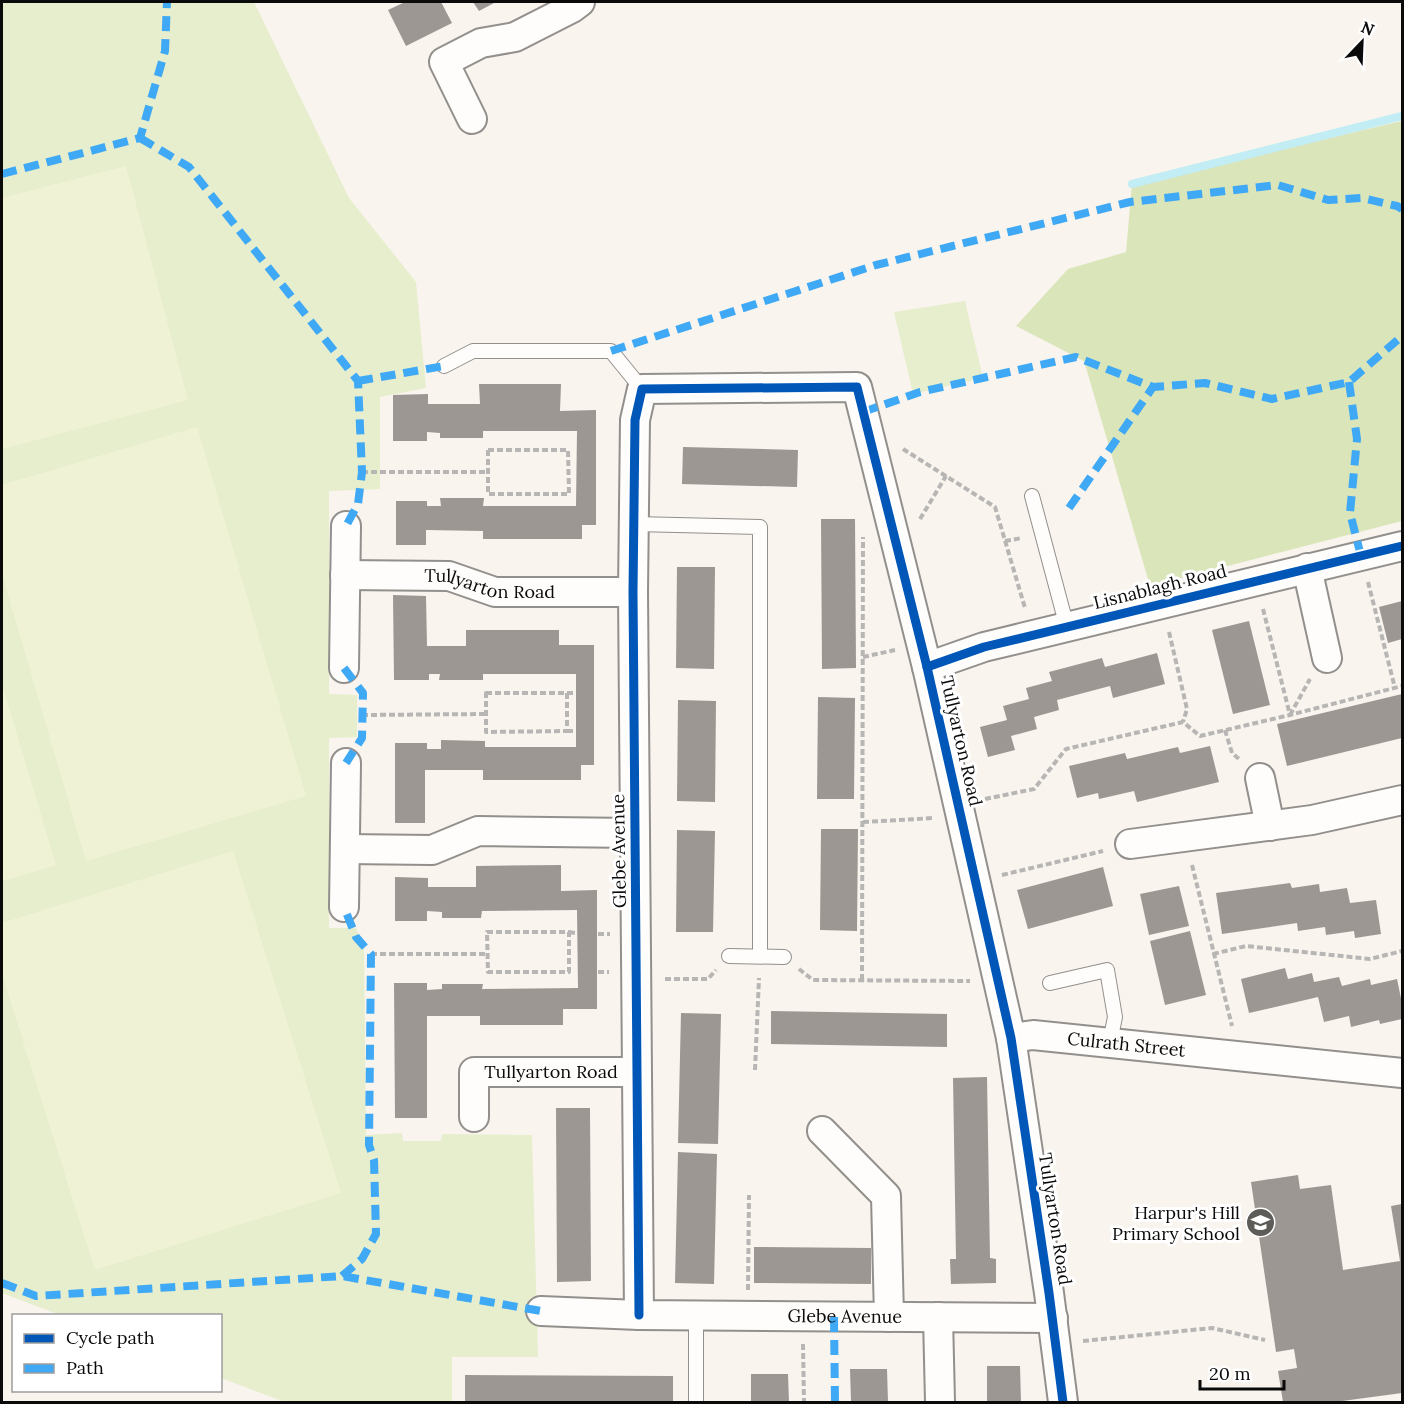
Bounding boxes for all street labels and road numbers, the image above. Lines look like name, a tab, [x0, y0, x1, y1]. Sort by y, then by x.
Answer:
street label: Lisnablagh Road	[1091, 559, 1229, 614]
street label: Tullyarton Road	[424, 564, 555, 603]
street label: Tullyarton Road	[935, 673, 988, 809]
street label: Glebe Avenue	[606, 793, 631, 908]
street label: Culrath Street	[1066, 1027, 1187, 1062]
street label: Tullyarton Road	[484, 1060, 618, 1083]
street label: Tullyarton Road	[1034, 1151, 1077, 1287]
street label: Glebe Avenue	[788, 1304, 902, 1328]

